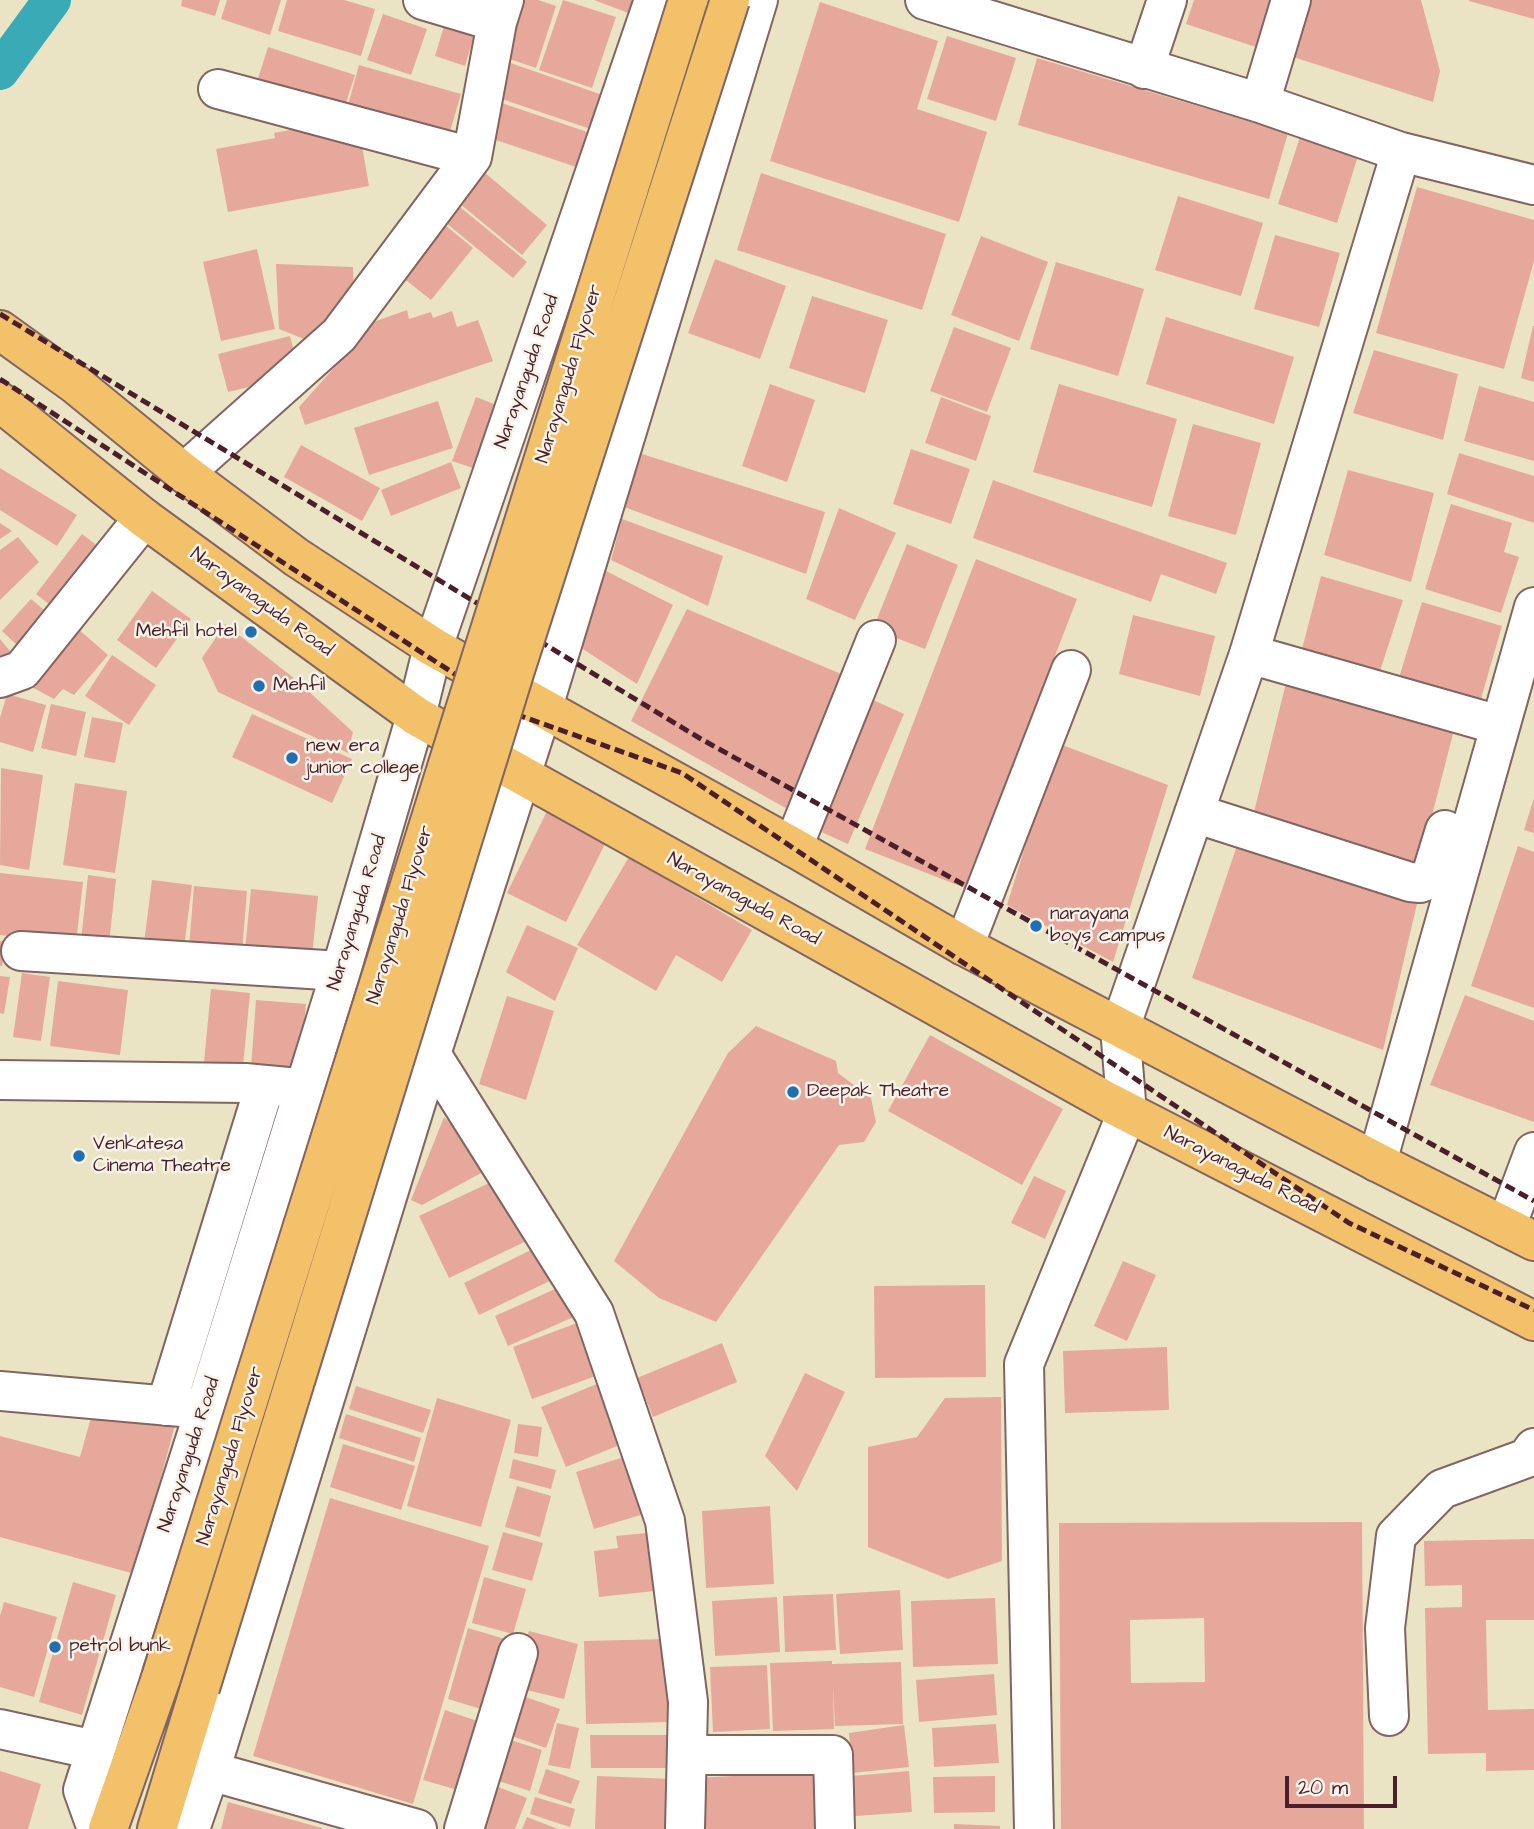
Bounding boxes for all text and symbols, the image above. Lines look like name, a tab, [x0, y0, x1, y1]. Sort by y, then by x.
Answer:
street label: Narayanguda Flyover	[532, 282, 608, 466]
street label: Narayanguda Road	[491, 292, 565, 452]
street label: Narayanaguda Road	[185, 543, 337, 663]
place label: Mehfil hotel	[136, 621, 237, 643]
marker: Mehfil hotel	[243, 624, 259, 640]
place label: Mehfil	[273, 675, 326, 697]
marker: Mehfil	[251, 678, 267, 694]
place label: new era junior college	[306, 736, 419, 780]
marker: new era junior college	[284, 750, 300, 766]
street label: Narayanguda Flyover	[363, 823, 439, 1007]
street label: Narayanguda Road	[323, 832, 393, 994]
street label: Narayanaguda Road	[663, 849, 823, 951]
place label: narayana boys campus	[1050, 904, 1165, 948]
marker: narayana boys campus	[1028, 918, 1044, 934]
place label: Deepak Theatre	[807, 1081, 949, 1103]
marker: Deepak Theatre	[785, 1084, 801, 1100]
street label: Narayanaguda Road	[1160, 1122, 1322, 1220]
place label: Venkatesa Cinema Theatre	[93, 1134, 231, 1178]
marker: Venkatesa Cinema Theatre	[71, 1148, 87, 1164]
street label: Narayanguda Flyover	[193, 1364, 269, 1548]
street label: Narayanguda Road	[154, 1375, 226, 1535]
place label: petrol bunk	[69, 1636, 171, 1658]
marker: petrol bunk	[47, 1639, 63, 1655]
scale bar	[1289, 1762, 1401, 1806]
text: 20 m	[1298, 1773, 1348, 1802]

